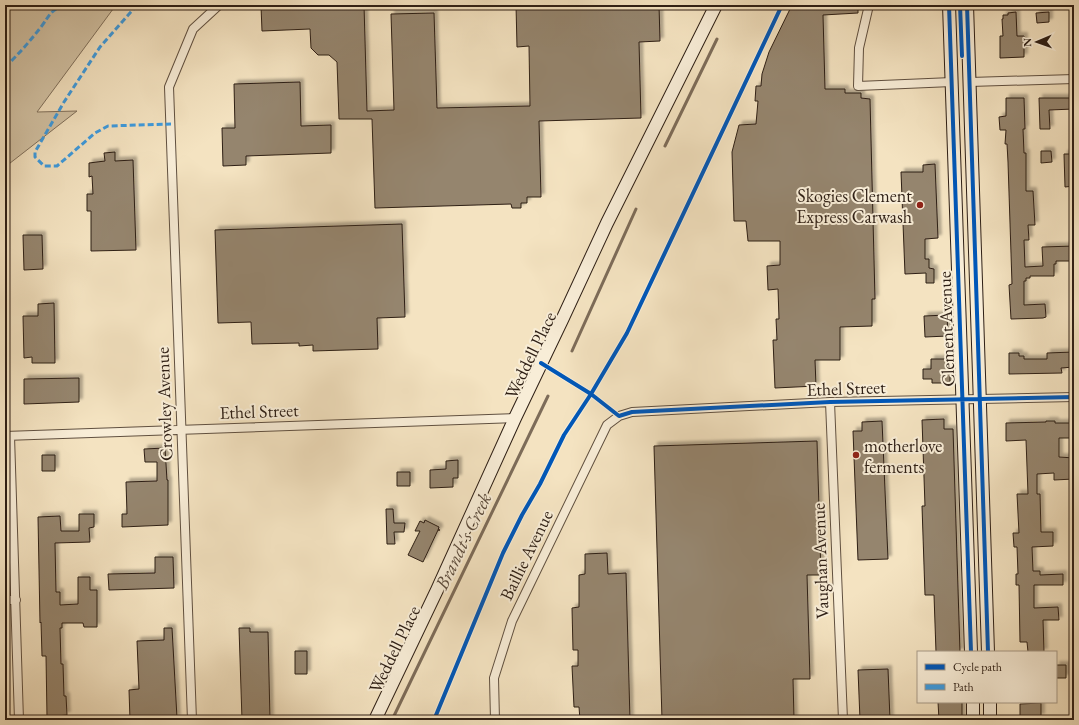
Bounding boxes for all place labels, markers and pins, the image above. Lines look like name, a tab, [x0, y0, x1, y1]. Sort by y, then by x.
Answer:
place label: Skogies Clement Express Carwash	[796, 184, 912, 228]
marker: Skogies Clement Express Carwash	[915, 200, 925, 210]
place label: motherlove ferments	[864, 434, 942, 478]
marker: motherlove ferments	[851, 450, 861, 460]

